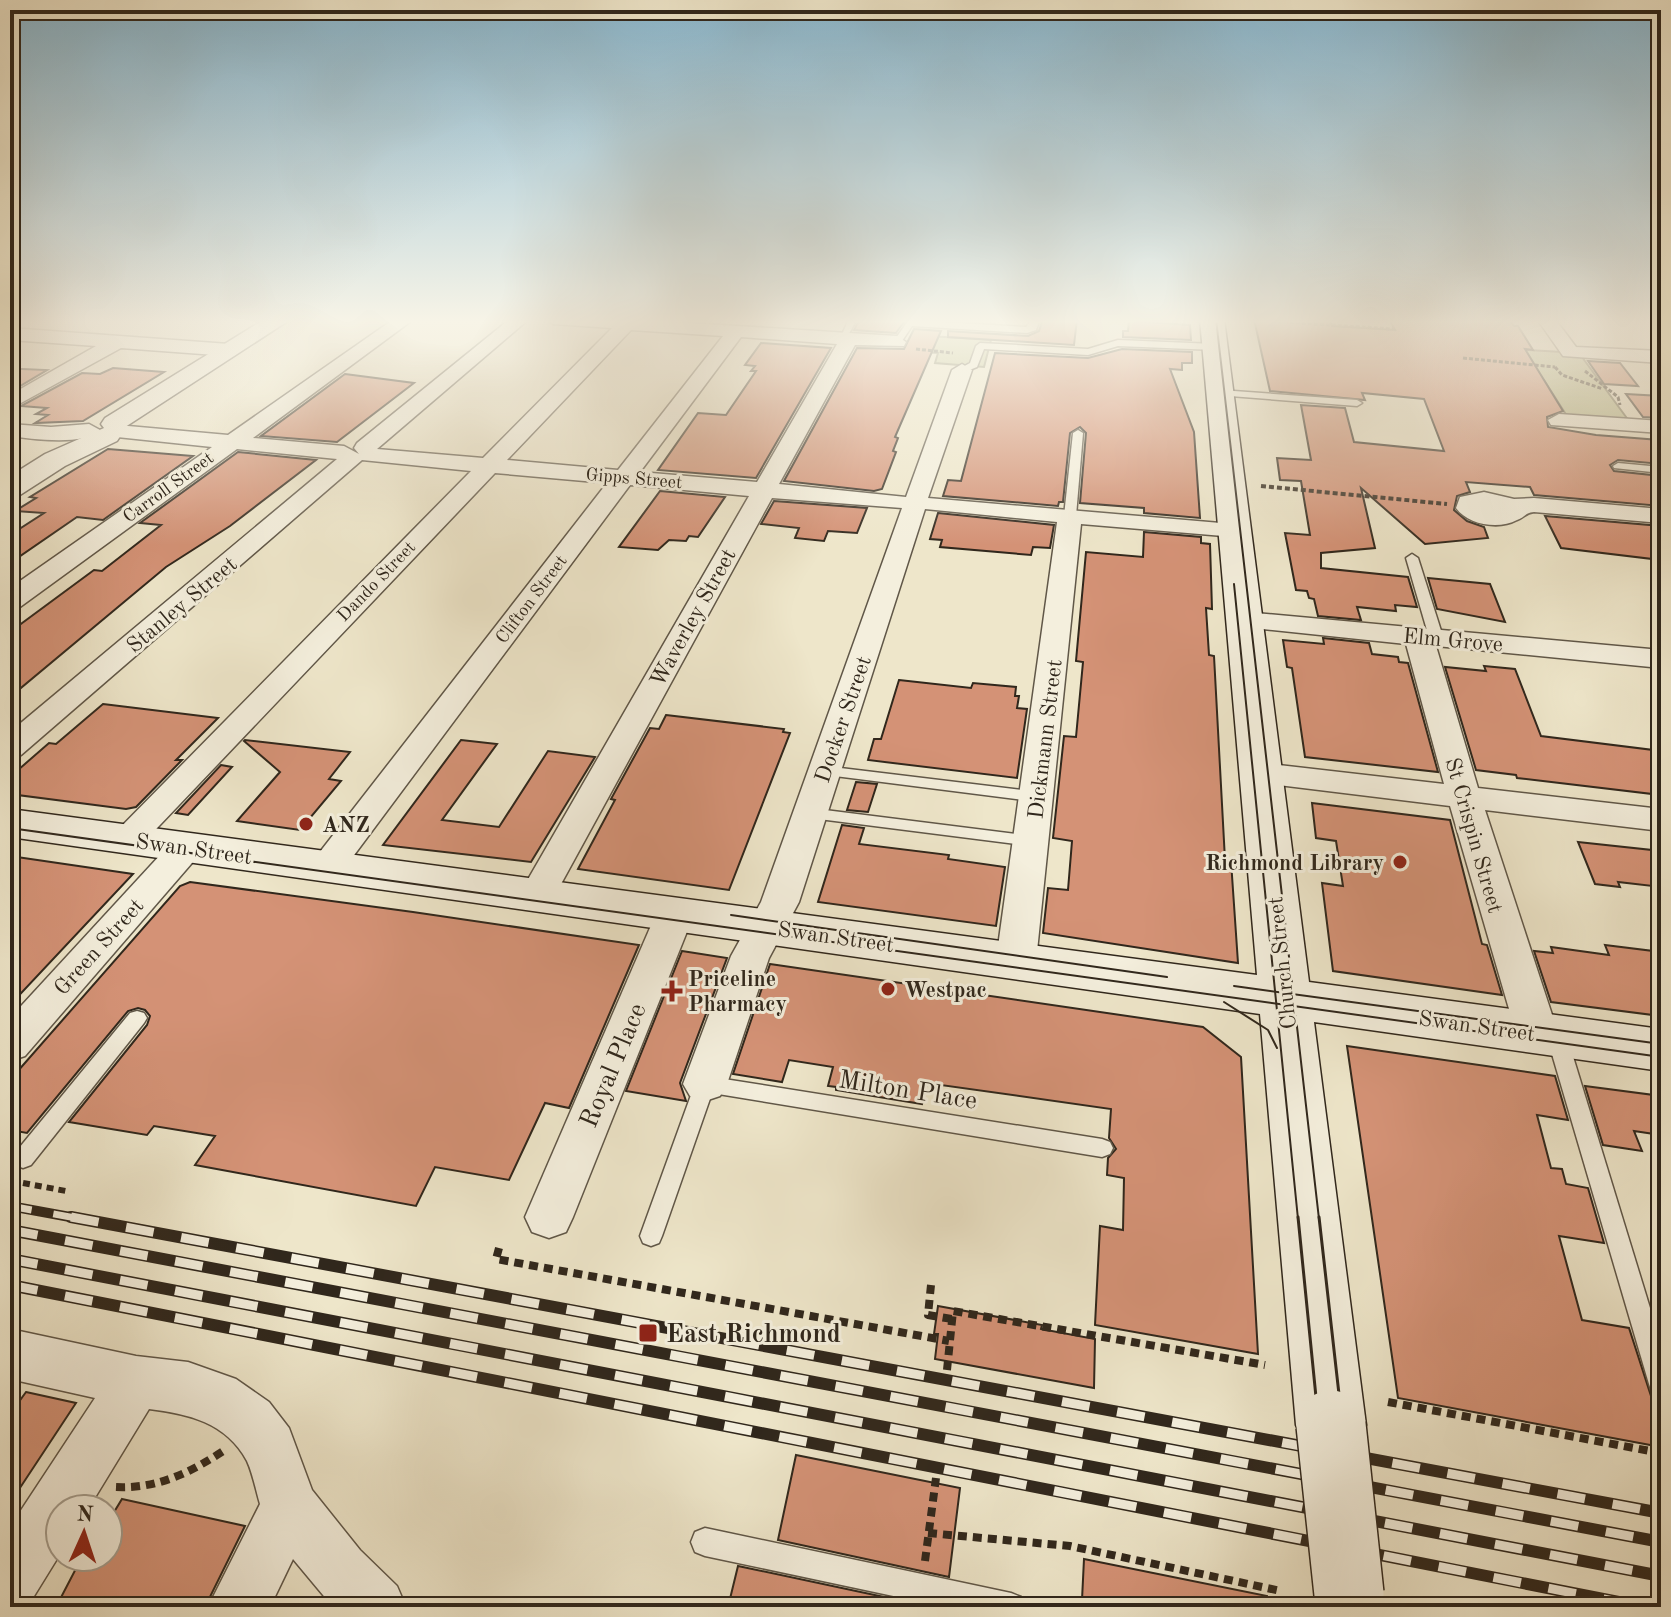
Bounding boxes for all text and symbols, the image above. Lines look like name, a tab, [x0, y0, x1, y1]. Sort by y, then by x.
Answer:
street label: Carroll Street	[120, 449, 217, 527]
street label: Gipps Street	[585, 466, 683, 492]
street label: Dando Street	[334, 538, 419, 625]
street label: Waverley Street	[647, 545, 741, 691]
street label: Clifton Street	[493, 552, 571, 647]
street label: Stanley Street	[123, 553, 242, 658]
street label: Elm Grove	[1402, 626, 1504, 656]
street label: Docker Street	[812, 653, 876, 786]
street label: Dickmann Street	[1025, 658, 1067, 820]
street label: St Crispin Street	[1440, 755, 1506, 916]
marker: ANZ	[297, 815, 315, 833]
place label: ANZ	[322, 815, 370, 837]
street label: Swan Street	[134, 831, 253, 869]
place label: Richmond Library	[1205, 853, 1384, 875]
marker: Richmond Library	[1391, 853, 1409, 871]
street label: Green Street	[51, 895, 148, 1000]
street label: Church Street	[1265, 895, 1301, 1030]
street label: Swan Street	[776, 919, 895, 957]
place label: Priceline Pharmacy	[688, 969, 787, 1016]
marker: Westpac	[879, 980, 897, 998]
place label: Westpac	[904, 980, 987, 1002]
marker: Priceline Pharmacy	[663, 982, 681, 1000]
street label: Royal Place	[576, 1000, 652, 1132]
street label: Swan Street	[1417, 1008, 1536, 1046]
street label: Milton Place	[837, 1067, 979, 1115]
marker: East Richmond	[637, 1322, 659, 1344]
place label: East Richmond	[666, 1322, 841, 1348]
north arrow	[44, 1493, 124, 1573]
text: N	[76, 1504, 94, 1526]

